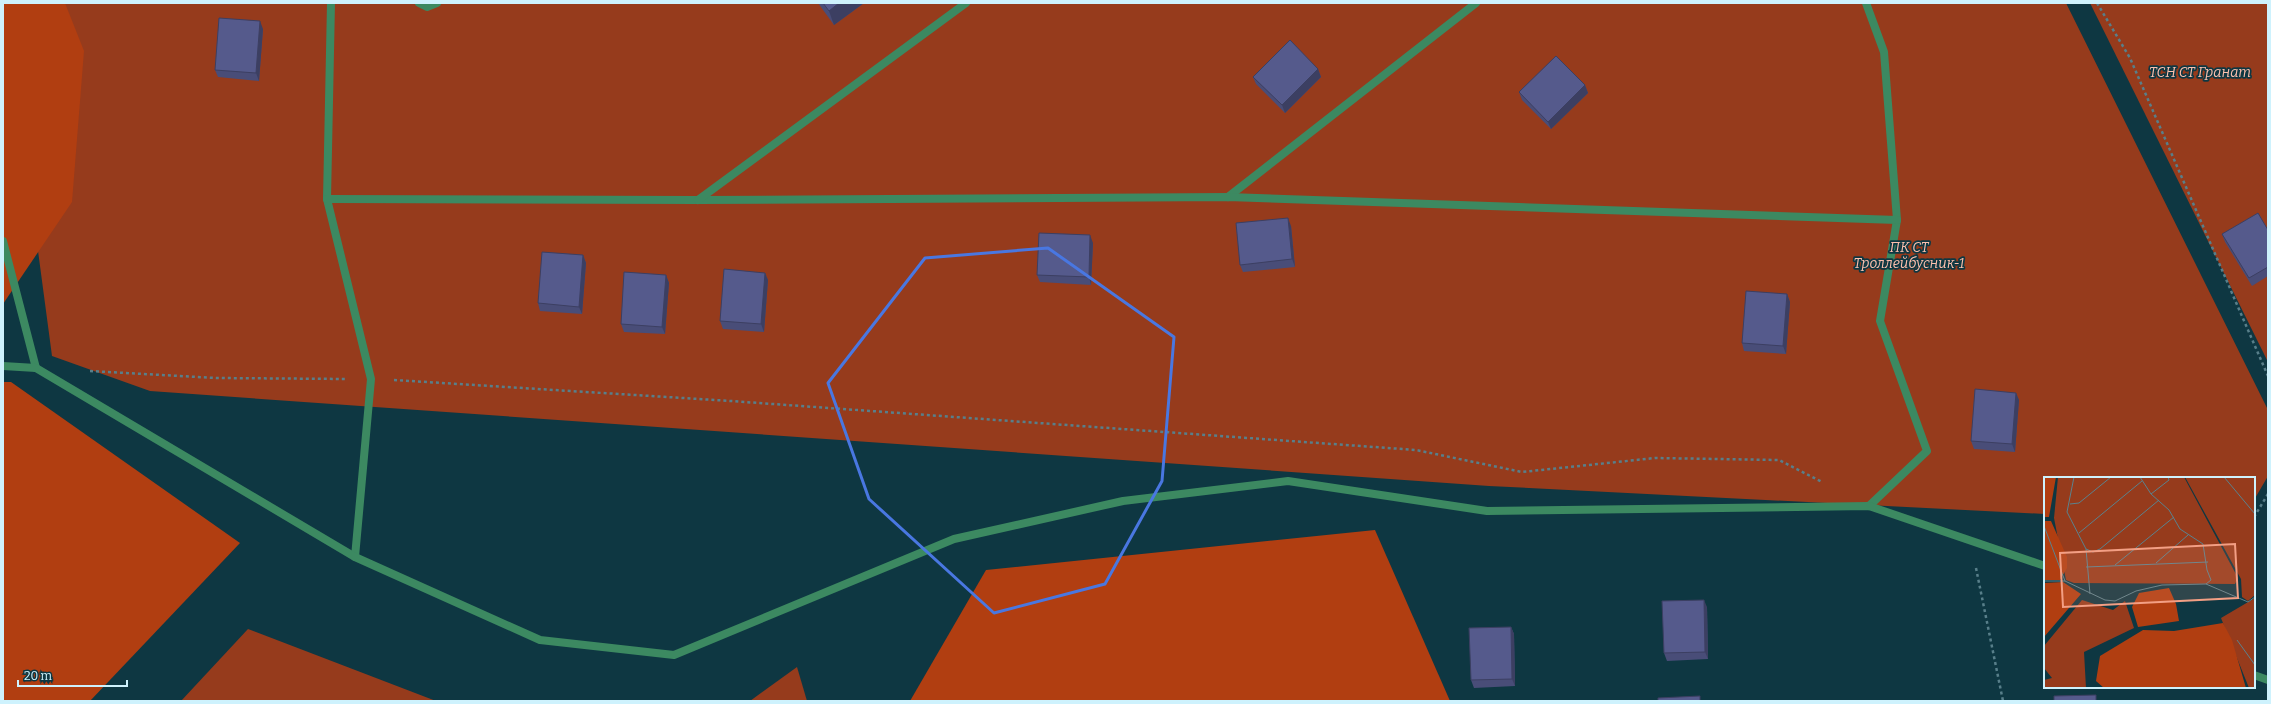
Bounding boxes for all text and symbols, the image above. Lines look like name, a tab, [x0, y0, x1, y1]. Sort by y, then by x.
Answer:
park label: ТСН СТ Гранат	[2149, 64, 2251, 81]
park label: ПК СТ Троллейбусник-1	[1854, 239, 1964, 272]
inset map	[2044, 477, 2255, 688]
scale bar	[18, 662, 127, 688]
text: 20 m	[24, 669, 53, 683]

